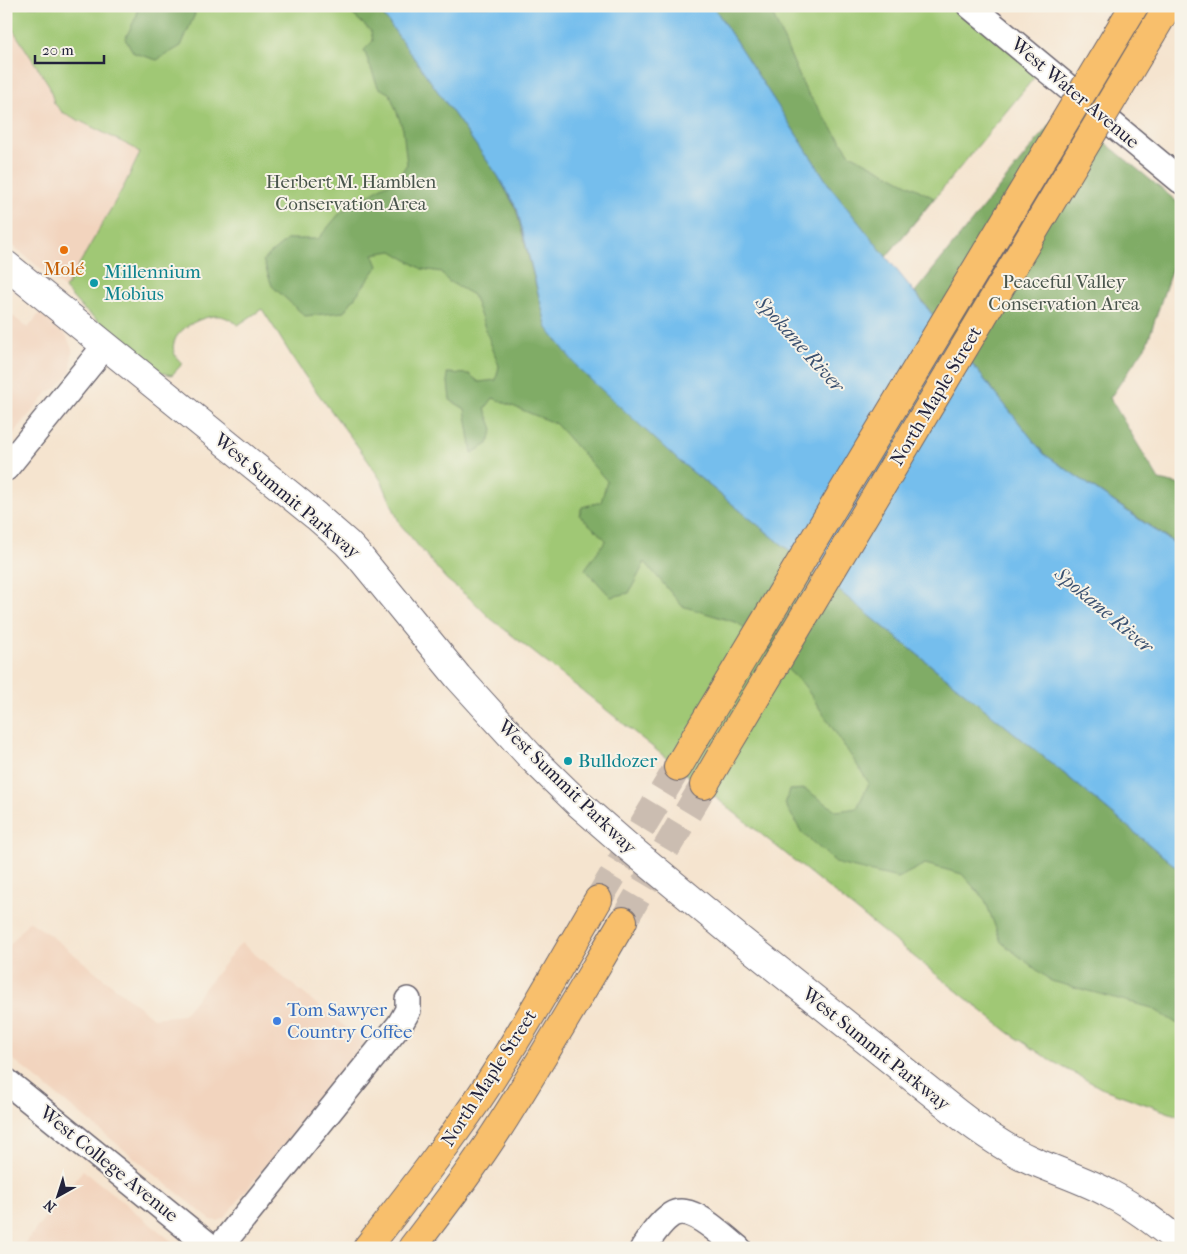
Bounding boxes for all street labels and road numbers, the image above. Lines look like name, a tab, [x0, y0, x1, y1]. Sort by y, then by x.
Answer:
street label: West Water Avenue	[1006, 32, 1144, 153]
street label: North Maple Street	[886, 322, 986, 470]
street label: West Summit Parkway	[209, 428, 365, 564]
street label: West Summit Parkway	[493, 715, 641, 859]
street label: West Summit Parkway	[797, 982, 955, 1116]
street label: North Maple Street	[437, 1005, 541, 1150]
street label: West College Avenue	[35, 1101, 183, 1227]

